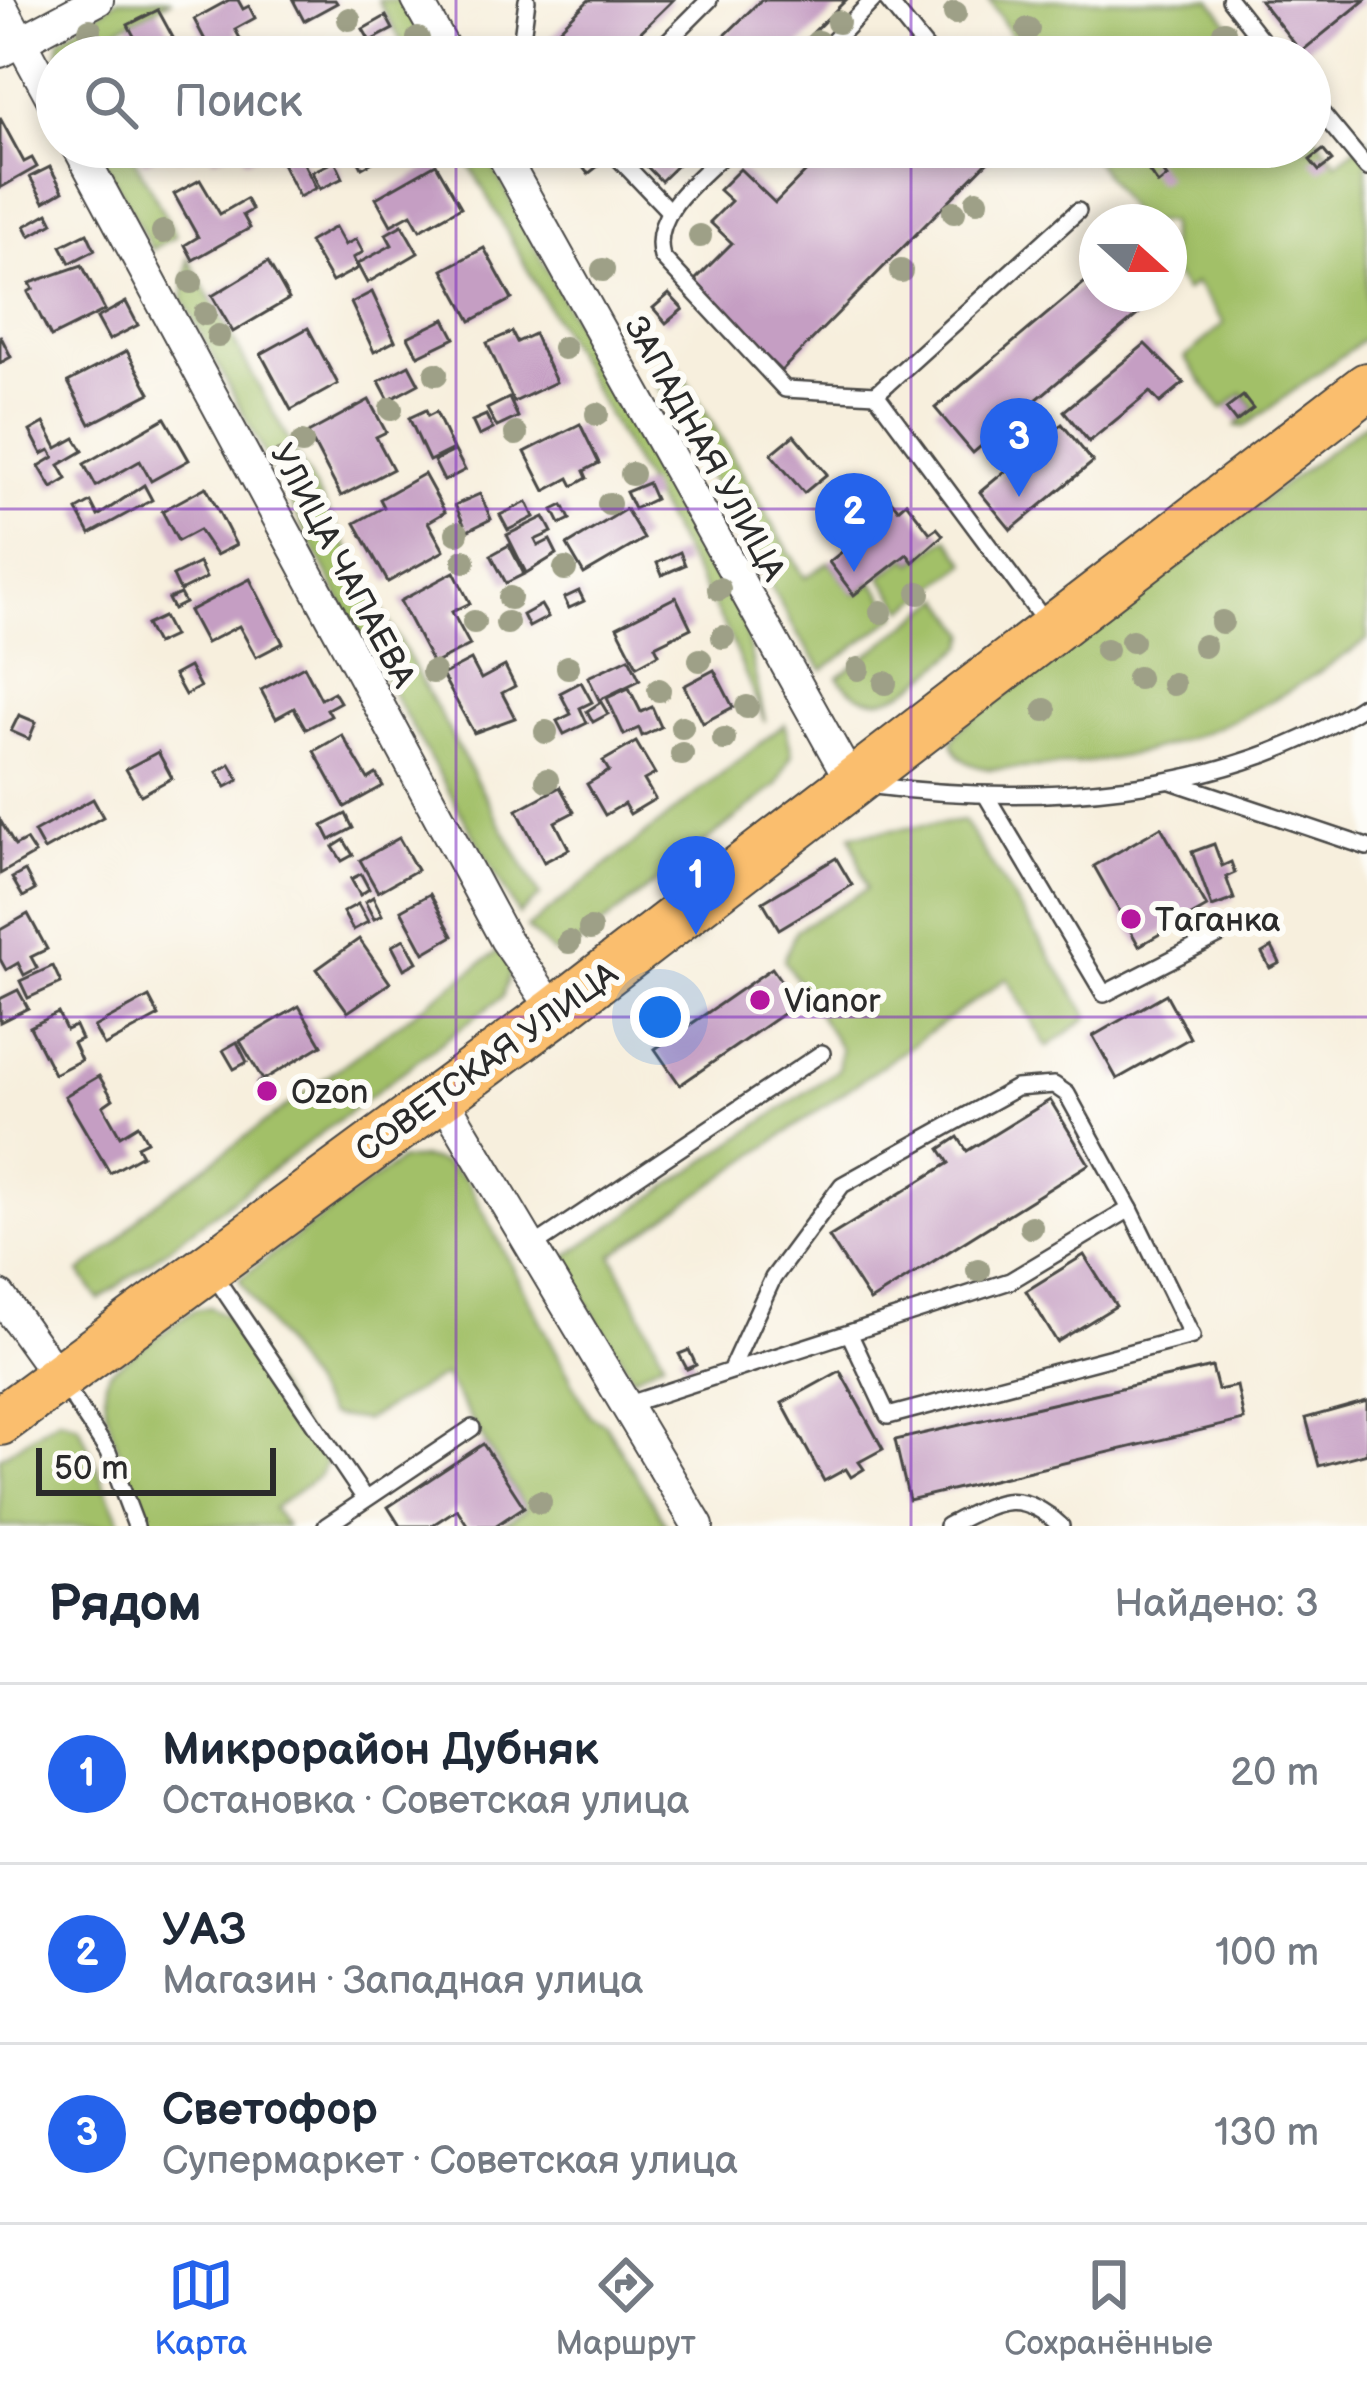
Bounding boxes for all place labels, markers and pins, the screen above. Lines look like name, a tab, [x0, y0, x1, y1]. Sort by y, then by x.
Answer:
pin: 3	[980, 398, 1058, 497]
pin: 2	[815, 473, 893, 572]
pin: 1	[657, 836, 735, 935]
place label: Таганка	[1155, 901, 1280, 941]
marker: Таганка	[1118, 906, 1144, 932]
place label: Vianor	[784, 982, 881, 1022]
marker: Vianor	[747, 987, 773, 1013]
place label: Ozon	[291, 1073, 368, 1113]
marker: Ozon	[254, 1078, 280, 1104]

